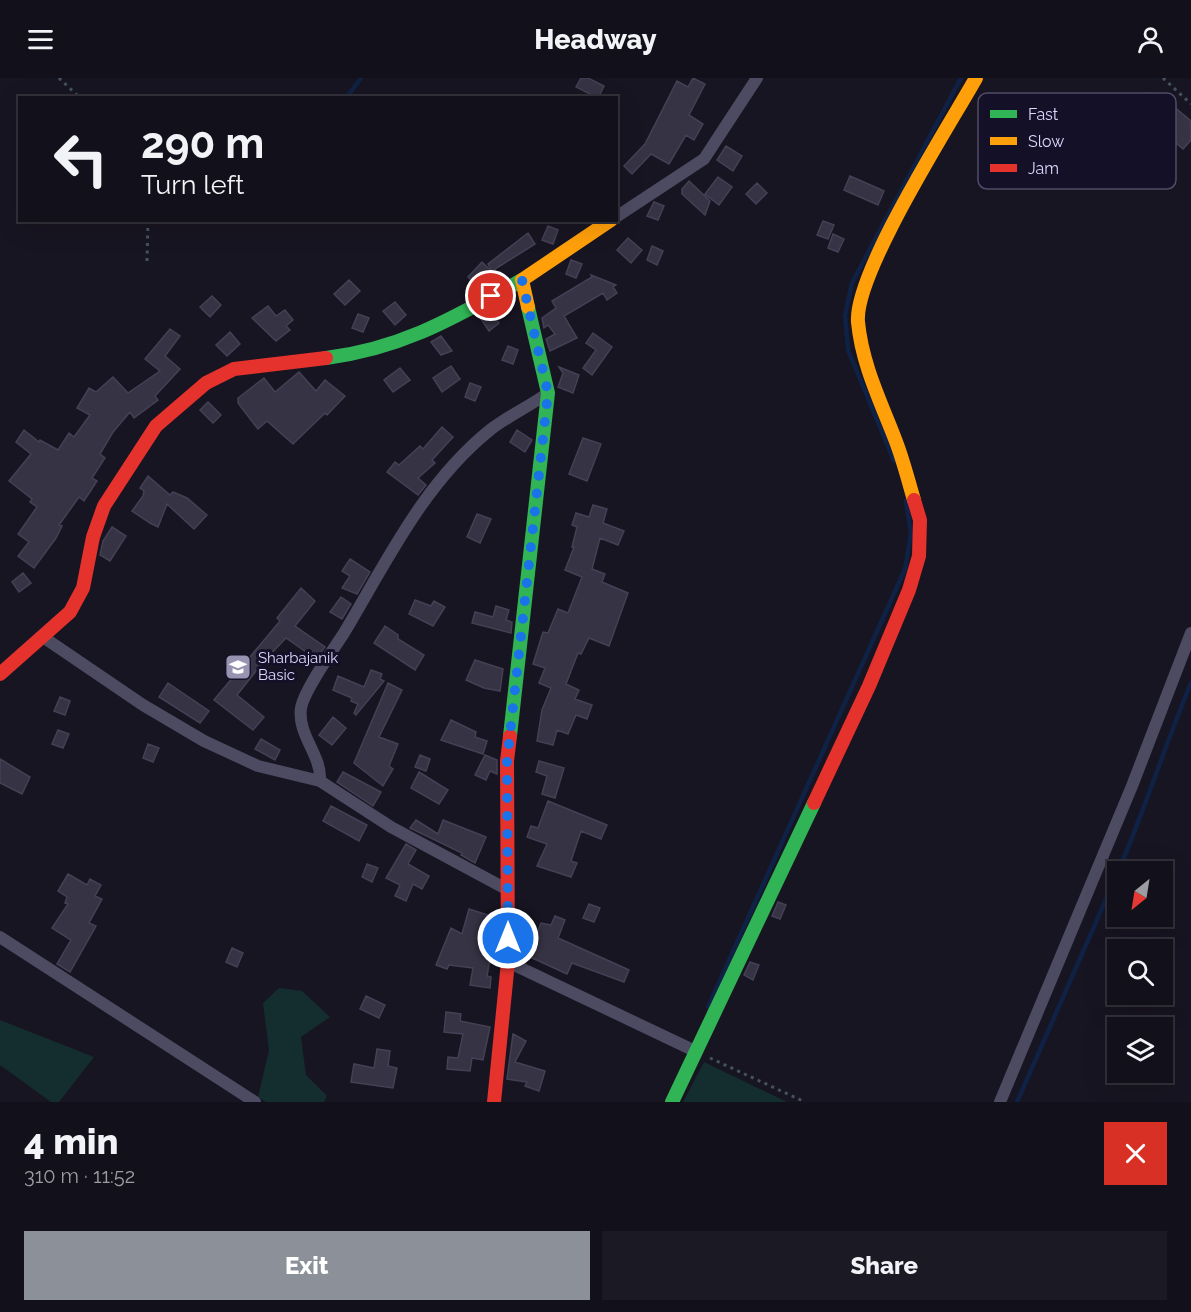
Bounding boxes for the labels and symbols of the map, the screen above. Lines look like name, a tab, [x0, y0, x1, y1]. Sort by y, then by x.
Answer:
legend	[978, 93, 1176, 189]
text: Fast	[1028, 105, 1059, 124]
text: Slow	[1028, 132, 1064, 151]
text: Jam	[1028, 159, 1059, 178]
pin	[465, 270, 516, 321]
place label: Sharbajanik Basic	[258, 649, 338, 684]
school or university icon: Sharbajanik Basic	[223, 652, 253, 682]
north arrow	[1107, 861, 1173, 927]
position arrow	[476, 906, 540, 970]

